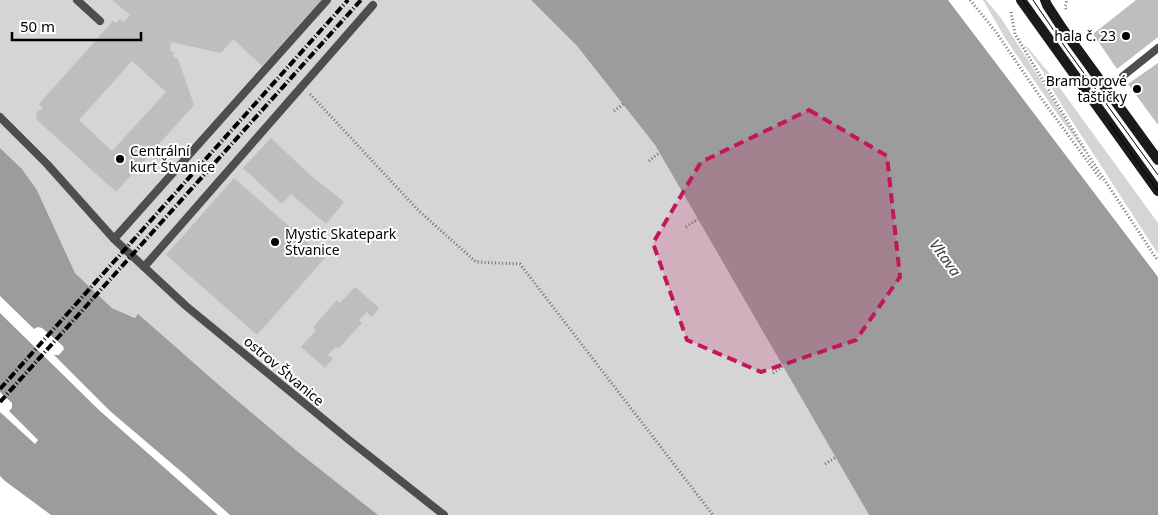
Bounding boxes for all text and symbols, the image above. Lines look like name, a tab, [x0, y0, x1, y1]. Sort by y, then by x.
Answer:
scale bar	[12, 10, 141, 42]
text: 50 m	[20, 16, 55, 36]
place label: hala č. 23	[1054, 26, 1116, 45]
marker: hala č. 23	[1120, 30, 1132, 42]
place label: Bramborové taštičky	[1046, 71, 1128, 106]
marker: Bramborové taštičky	[1131, 83, 1143, 95]
place label: Centrální kurt Štvanice	[130, 141, 215, 176]
marker: Centrální kurt Štvanice	[114, 153, 126, 165]
place label: Mystic Skatepark Štvanice	[285, 224, 397, 259]
water label: Vltava	[926, 235, 966, 280]
marker: Mystic Skatepark Štvanice	[269, 236, 281, 248]
street label: ostrov Štvanice	[240, 331, 329, 410]

